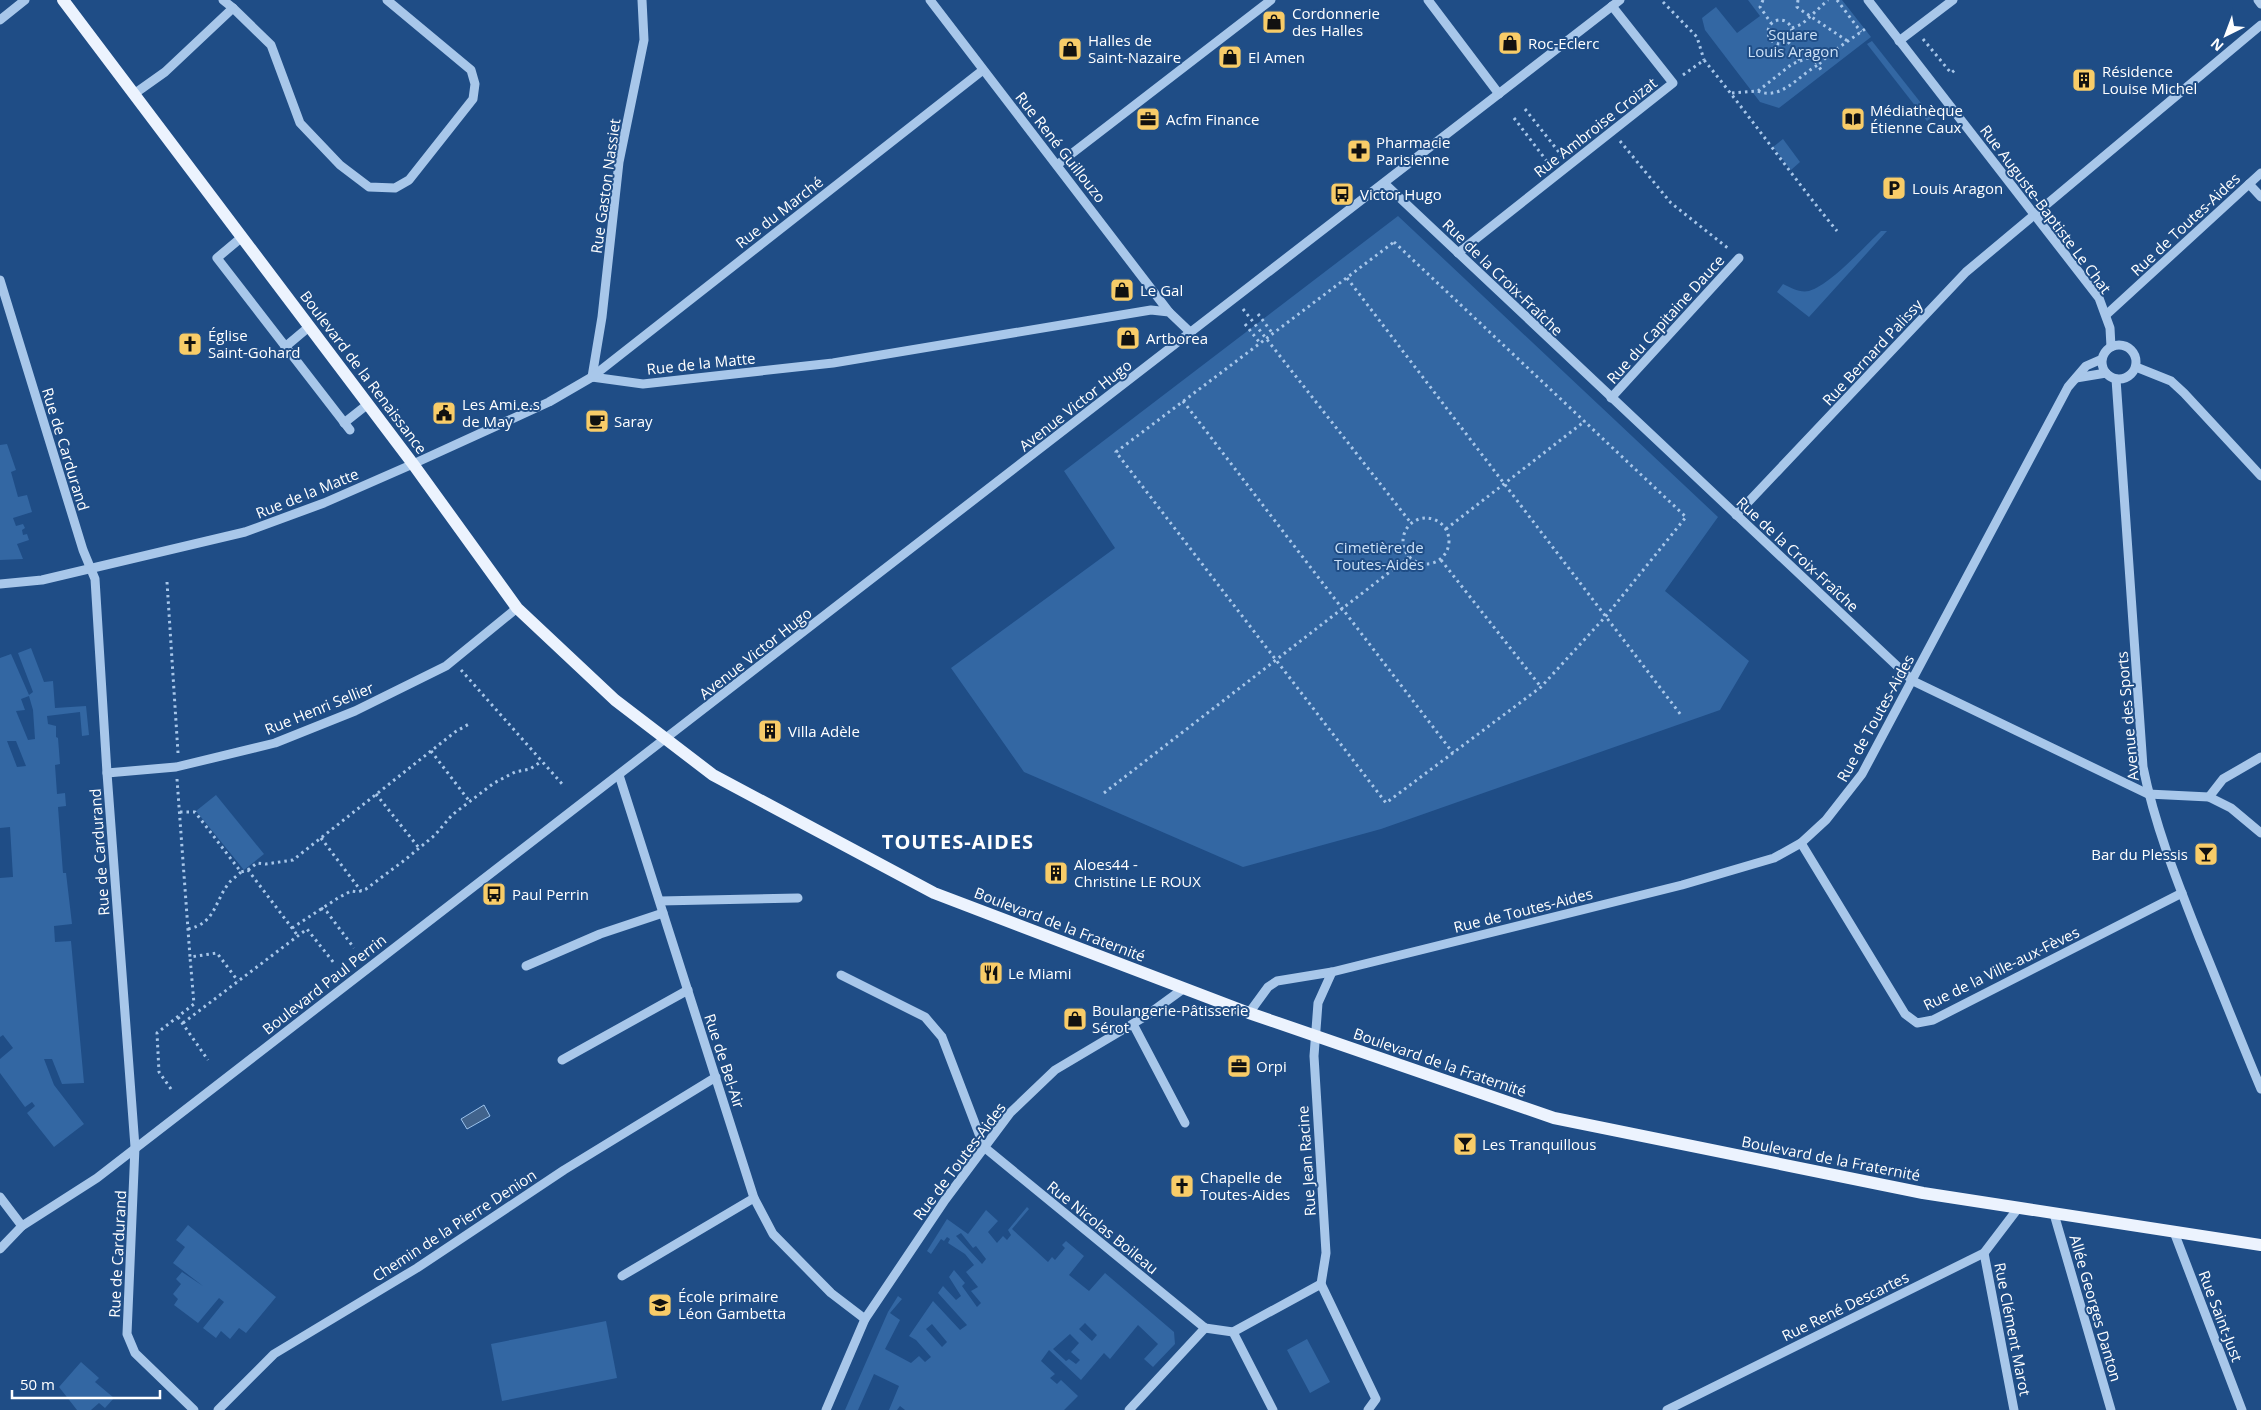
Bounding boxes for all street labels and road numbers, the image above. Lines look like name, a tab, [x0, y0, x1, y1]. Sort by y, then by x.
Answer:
street label: Rue Ambroise Croizat	[1529, 73, 1661, 181]
street label: Rue René Guillouzo	[1011, 87, 1111, 207]
street label: Rue Gaston Nassiet	[586, 117, 624, 255]
street label: Rue Auguste-Baptiste Le Chat	[1976, 121, 2116, 297]
street label: Rue de Toutes-Aides	[2126, 168, 2244, 280]
street label: Rue du Marché	[731, 172, 827, 252]
street label: Rue de la Croix-Fraîche	[1438, 214, 1568, 340]
street label: Rue du Capitaine Dauce	[1602, 250, 1728, 388]
street label: Boulevard de la Renaissance	[296, 286, 432, 458]
street label: Rue Bernard Palissy	[1817, 294, 1927, 409]
street label: Rue de la Matte	[646, 347, 756, 379]
street label: Avenue Victor Hugo	[1015, 355, 1135, 455]
street label: Rue de Cardurand	[38, 385, 94, 513]
street label: Rue de la Matte	[253, 463, 361, 523]
street label: Rue de la Croix-Fraîche	[1733, 492, 1863, 616]
street label: Avenue Victor Hugo	[695, 603, 815, 703]
street label: Avenue des Sports	[2111, 650, 2143, 782]
street label: Rue de Toutes-Aides	[1832, 651, 1918, 785]
street label: Rue Henri Sellier	[262, 677, 376, 739]
street label: Rue de Cardurand	[85, 788, 113, 916]
street label: Boulevard de la Fraternité	[972, 882, 1148, 966]
street label: Rue de Toutes-Aides	[1451, 883, 1595, 937]
street label: Rue de la Ville-aux-Fèves	[1920, 921, 2082, 1015]
street label: Boulevard Paul Perrin	[258, 929, 390, 1039]
street label: Rue de Bel-Air	[700, 1011, 750, 1111]
street label: Boulevard de la Fraternité	[1351, 1023, 1529, 1101]
street label: Rue de Toutes-Aides	[908, 1098, 1010, 1224]
street label: Rue Jean Racine	[1292, 1105, 1320, 1217]
street label: Boulevard de la Fraternité	[1740, 1131, 1922, 1185]
street label: Chemin de la Pierre Denion	[368, 1164, 540, 1286]
street label: Rue Nicolas Boileau	[1043, 1176, 1163, 1278]
street label: Rue de Cardurand	[104, 1190, 130, 1318]
street label: Allée Georges Danton	[2065, 1232, 2127, 1384]
street label: Rue Clément Marot	[1990, 1261, 2036, 1397]
street label: Rue René Descartes	[1778, 1267, 1912, 1345]
street label: Rue Saint-Just	[2194, 1268, 2248, 1364]

